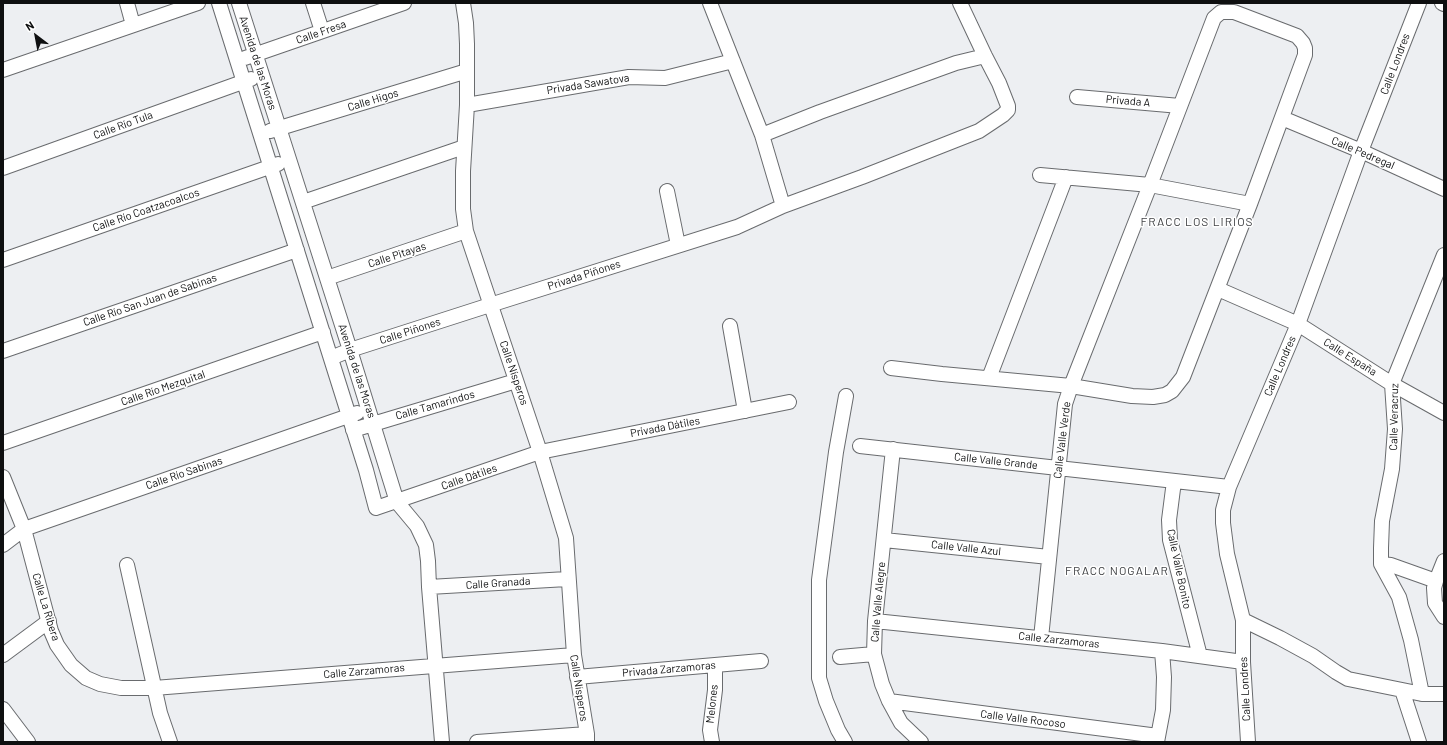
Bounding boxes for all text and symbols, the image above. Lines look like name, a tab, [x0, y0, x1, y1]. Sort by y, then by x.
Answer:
street label: Avenida de las Moras	[237, 14, 279, 112]
north arrow	[16, 16, 56, 56]
street label: Calle Fresa	[294, 17, 348, 47]
text: N	[23, 18, 36, 33]
street label: Calle Londres	[1377, 32, 1413, 96]
street label: Privada Sawatova	[546, 71, 630, 97]
street label: Calle Higos	[346, 86, 400, 114]
street label: Privada A	[1105, 92, 1151, 110]
street label: Calle Río Tula	[91, 108, 155, 142]
street label: Calle Pedregal	[1329, 134, 1397, 172]
street label: Calle Río Coatzacoalcos	[91, 186, 201, 234]
district label: FRACC LOS LIRIOS	[1140, 215, 1254, 229]
street label: Calle Pitayas	[366, 239, 428, 271]
street label: Privada Piñones	[546, 257, 622, 293]
street label: Calle Río San Juan de Sabinas	[81, 271, 219, 329]
street label: Calle Piñones	[378, 315, 442, 347]
street label: Avenida de las Moras	[336, 322, 378, 420]
street label: Calle Londres	[1261, 334, 1299, 398]
street label: Calle España	[1321, 335, 1379, 379]
street label: Calle Nísperos	[497, 339, 531, 407]
street label: Calle Río Mezquital	[119, 367, 207, 409]
street label: Calle Veracruz	[1387, 383, 1401, 451]
street label: Calle Tamarindos	[394, 387, 476, 423]
street label: Calle Valle Verde	[1051, 401, 1073, 479]
street label: Privada Dátiles	[629, 414, 701, 440]
street label: Calle Valle Grande	[953, 450, 1039, 472]
street label: Calle Río Sabinas	[144, 454, 224, 492]
street label: Calle Dátiles	[439, 461, 499, 493]
street label: Calle Valle Bonito	[1164, 528, 1194, 610]
street label: Calle Valle Azul	[930, 538, 1002, 558]
street label: Calle Valle Alegre	[868, 561, 888, 643]
district label: FRACC NOGALAR	[1065, 564, 1169, 578]
street label: Calle La Ribera	[29, 571, 63, 643]
street label: Calle Granada	[465, 574, 531, 592]
street label: Calle Zarzamoras	[1018, 629, 1100, 651]
street label: Calle Nísperos	[567, 654, 591, 722]
street label: Calle Londres	[1237, 656, 1253, 722]
street label: Privada Zarzamoras	[622, 658, 716, 680]
street label: Calle Zarzamoras	[323, 661, 405, 681]
street label: Melones	[703, 684, 721, 724]
street label: Calle Valle Rocoso	[980, 707, 1066, 731]

